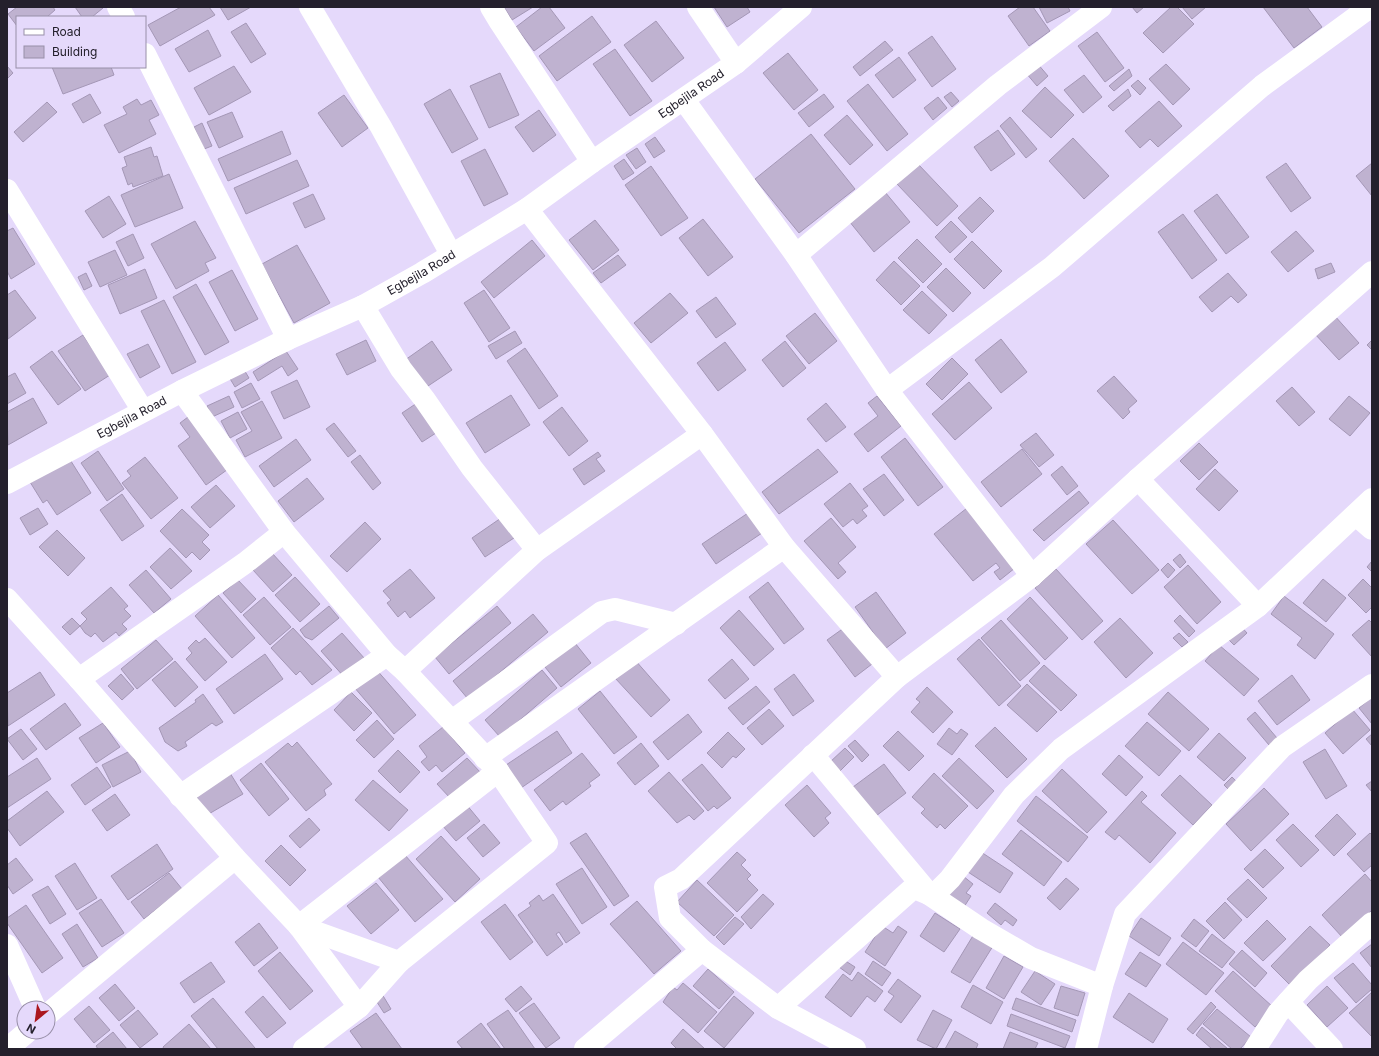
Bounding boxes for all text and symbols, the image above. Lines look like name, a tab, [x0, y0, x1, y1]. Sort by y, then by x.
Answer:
legend	[16, 16, 146, 68]
text: Road	[52, 24, 81, 39]
text: Building	[52, 44, 97, 59]
street label: Egbejila Road	[655, 65, 727, 121]
street label: Egbejila Road	[384, 246, 458, 298]
street label: Egbejila Road	[94, 392, 169, 441]
north arrow	[16, 1000, 56, 1040]
text: N	[24, 1021, 38, 1037]

